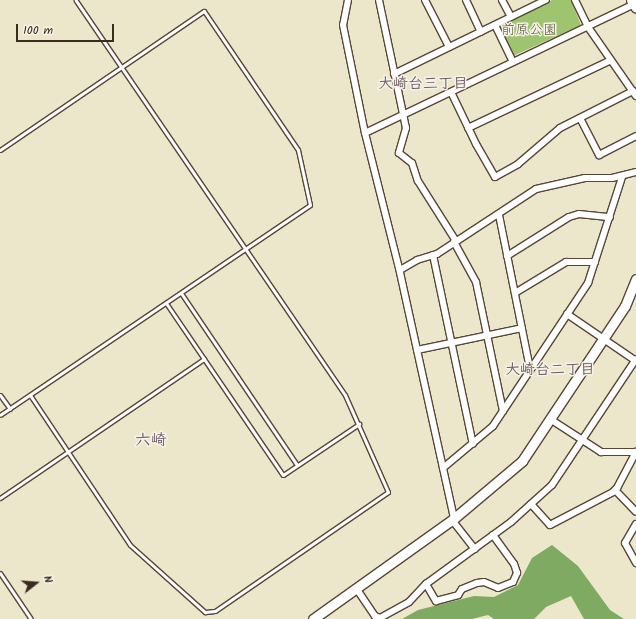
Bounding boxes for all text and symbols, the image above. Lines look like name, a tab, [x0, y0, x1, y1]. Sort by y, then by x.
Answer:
scale bar	[18, 16, 116, 42]
text: 100 m	[23, 21, 53, 40]
park label: 前原公園	[501, 22, 557, 38]
district label: 大崎台三丁目	[378, 76, 468, 94]
district label: 大崎台二丁目	[505, 362, 595, 380]
district label: 六崎	[135, 431, 167, 451]
north arrow	[16, 563, 56, 603]
text: N	[38, 574, 57, 585]

